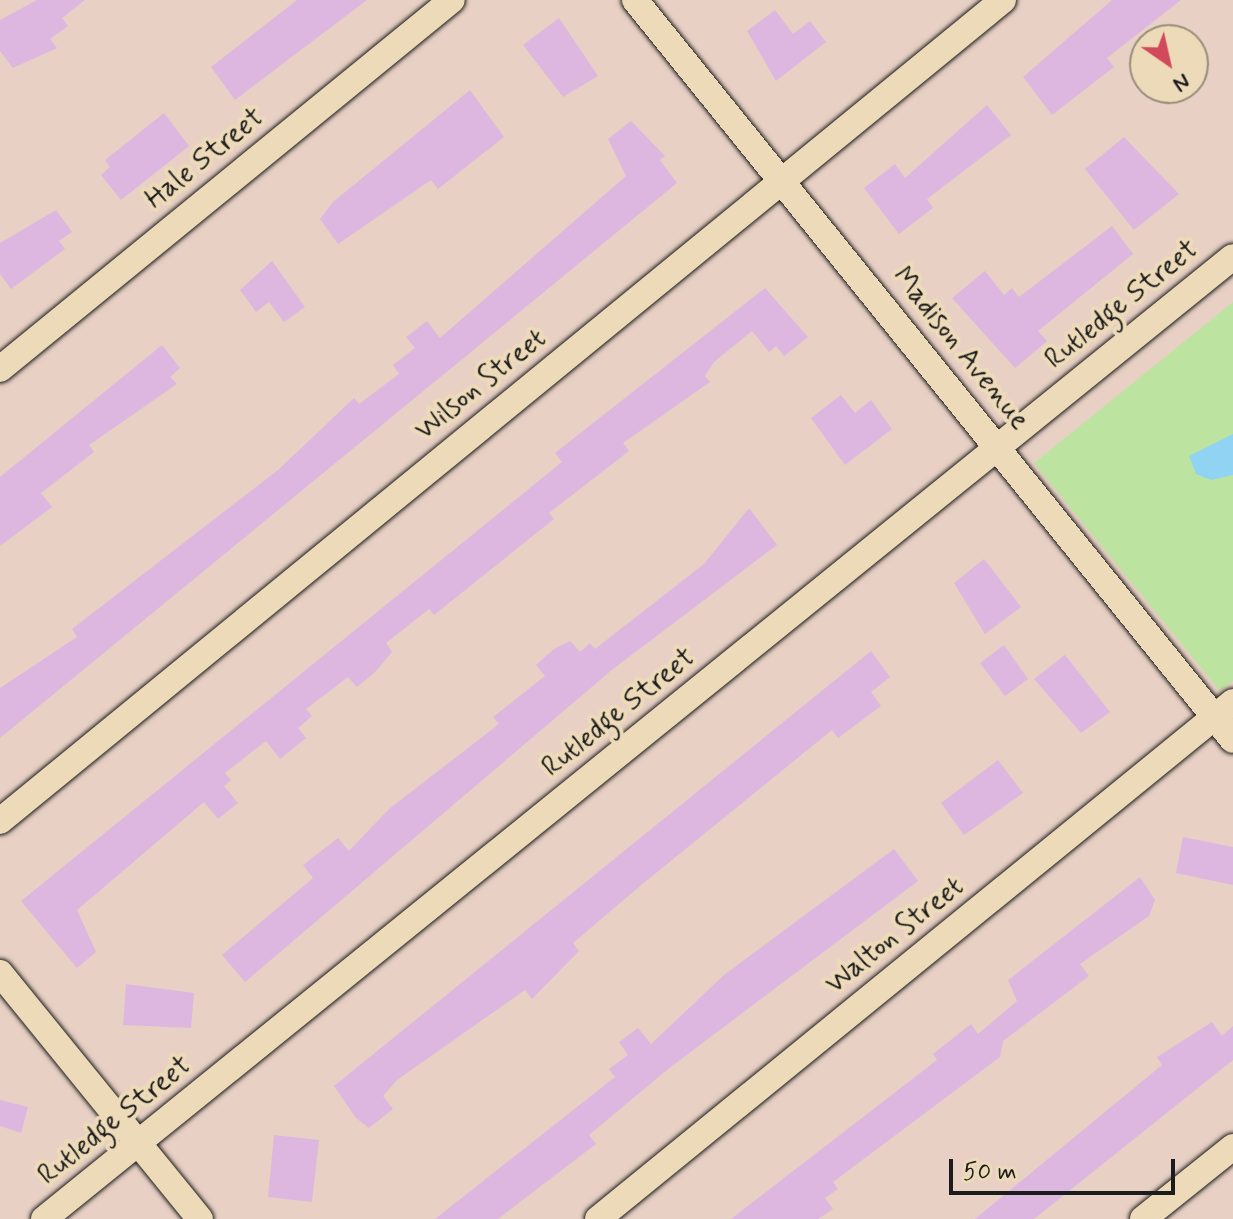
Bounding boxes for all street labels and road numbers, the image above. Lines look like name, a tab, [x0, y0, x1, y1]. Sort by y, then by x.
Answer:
street label: Hale Street	[140, 102, 270, 216]
street label: Rutledge Street	[1039, 234, 1205, 376]
street label: Madison Avenue	[887, 264, 1033, 434]
street label: Wilson Street	[407, 321, 555, 449]
street label: Rutledge Street	[536, 642, 702, 784]
street label: Walton Street	[818, 869, 972, 1003]
street label: Rutledge Street	[32, 1050, 198, 1192]

